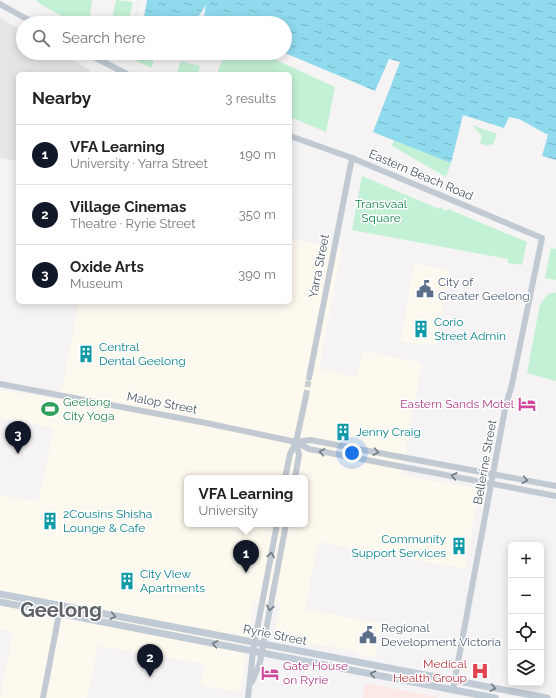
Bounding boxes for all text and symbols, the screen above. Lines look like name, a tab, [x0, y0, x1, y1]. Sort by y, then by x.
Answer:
search box	[16, 16, 292, 60]
icon: search	[30, 27, 52, 49]
text: Search here	[62, 29, 145, 47]
text: Nearby	[32, 88, 91, 108]
text: 3 results	[226, 91, 276, 106]
text: VFA Learning	[70, 138, 165, 156]
text: 1	[42, 147, 48, 162]
text: 190 m	[240, 147, 276, 162]
street label: Eastern Beach Road	[367, 147, 475, 203]
text: University · Yarra Street	[70, 156, 208, 171]
park label: Transvaal Square	[355, 197, 408, 225]
text: Village Cinemas	[70, 198, 186, 216]
text: 2	[41, 207, 49, 222]
text: 350 m	[239, 207, 276, 222]
text: Theatre · Ryrie Street	[70, 216, 196, 231]
street label: Yarra Street	[306, 233, 332, 299]
text: Oxide Arts	[70, 258, 144, 276]
text: 3	[41, 267, 49, 282]
text: 390 m	[238, 267, 276, 282]
place label: City of Greater Geelong	[438, 275, 530, 303]
text: Museum	[70, 276, 123, 291]
public building icon: City of Greater Geelong	[415, 279, 435, 299]
place label: Corio Street Admin	[434, 315, 506, 343]
building icon: Corio Street Admin	[411, 319, 431, 339]
place label: Central Dental Geelong	[99, 340, 186, 368]
building icon: Central Dental Geelong	[76, 344, 96, 364]
street label: Malop Street	[126, 389, 198, 417]
hotel icon: Eastern Sands Motel	[517, 394, 537, 414]
place label: Geelong City Yoga	[63, 395, 115, 423]
place label: Eastern Sands Motel	[400, 397, 515, 411]
sports icon: Geelong City Yoga	[40, 399, 60, 419]
street label: Bellerine Street	[471, 419, 499, 505]
pin: 3	[5, 421, 31, 454]
building icon: Jenny Craig	[333, 422, 353, 442]
place label: Jenny Craig	[356, 425, 421, 439]
your location	[342, 443, 362, 463]
one-way arrow	[373, 447, 379, 456]
one-way arrow	[319, 448, 325, 456]
one-way arrow	[451, 473, 457, 481]
popup	[184, 475, 308, 527]
one-way arrow	[522, 475, 528, 484]
text: VFA Learning	[199, 485, 293, 503]
text: University	[199, 503, 258, 518]
place label: 2Cousins Shisha Lounge & Cafe	[63, 507, 152, 535]
building icon: 2Cousins Shisha Lounge & Cafe	[40, 511, 60, 531]
place label: Community Support Services	[351, 532, 446, 560]
building icon: Community Support Services	[449, 536, 469, 556]
pin: 1	[233, 540, 259, 573]
map controls	[508, 542, 544, 686]
button: +	[508, 542, 544, 578]
one-way arrow	[266, 552, 275, 558]
place label: City View Apartments	[140, 567, 205, 595]
building icon: City View Apartments	[117, 571, 137, 591]
button: −	[508, 578, 544, 614]
district label: Geelong	[20, 598, 102, 622]
one-way arrow	[266, 605, 275, 611]
one-way arrow	[110, 611, 116, 619]
button: locate	[508, 614, 544, 650]
place label: Regional Development Victoria	[381, 621, 501, 649]
street label: Ryrie Street	[242, 622, 308, 648]
public building icon: Regional Development Victoria	[358, 625, 378, 645]
one-way arrow	[212, 640, 218, 648]
pin: 2	[137, 644, 163, 677]
button: layers	[508, 650, 544, 686]
place label: Medical Health Group	[393, 657, 468, 685]
place label: Gate House on Ryrie	[283, 659, 348, 687]
hospital icon: Medical Health Group	[470, 661, 490, 681]
hotel icon: Gate House on Ryrie	[260, 663, 280, 683]
one-way arrow	[370, 670, 376, 679]
one-way arrow	[490, 683, 496, 692]

